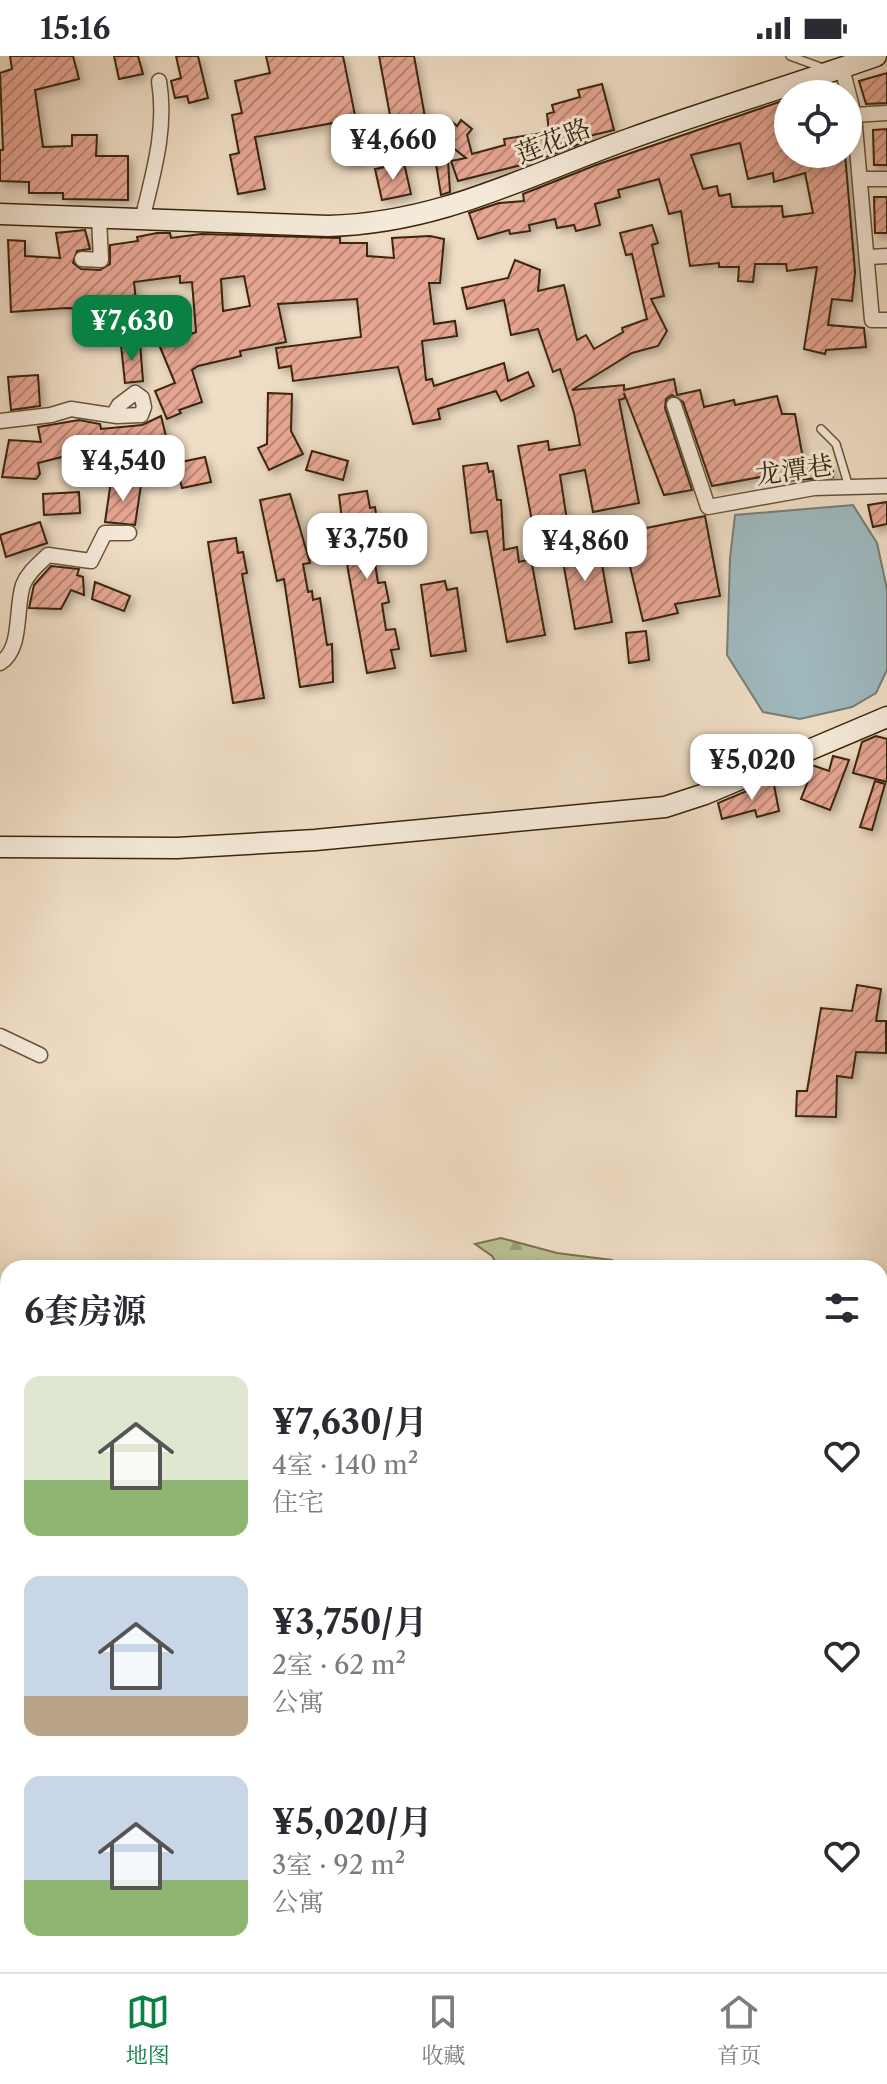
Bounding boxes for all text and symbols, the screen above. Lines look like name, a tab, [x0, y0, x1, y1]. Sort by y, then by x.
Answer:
text: 15:16	[40, 10, 110, 47]
map controls	[774, 80, 862, 168]
button: locate	[774, 80, 862, 168]
street label: 莲花路	[511, 112, 595, 170]
pin: ¥4,660	[328, 114, 458, 182]
text: ¥4,660	[349, 124, 437, 156]
pin: ¥7,630	[67, 295, 197, 363]
text: ¥7,630	[90, 305, 174, 337]
pin: ¥4,540	[58, 435, 188, 503]
text: ¥4,540	[80, 445, 166, 477]
street label: 龙潭巷	[753, 449, 835, 491]
pin: ¥3,750	[302, 513, 432, 581]
pin: ¥4,860	[520, 515, 650, 583]
text: ¥3,750	[325, 523, 409, 555]
text: ¥4,860	[541, 525, 629, 557]
pin: ¥5,020	[687, 734, 817, 802]
text: ¥5,020	[708, 744, 796, 776]
icon: filters	[820, 1286, 864, 1330]
text: 6套房源	[24, 1290, 146, 1332]
text: ¥7,630/月	[272, 1401, 428, 1443]
icon: home	[88, 1408, 184, 1504]
icon: heart	[820, 1434, 864, 1478]
text: 4室 · 140 m²	[272, 1449, 418, 1481]
text: 住宅	[272, 1486, 324, 1518]
text: ¥3,750/月	[272, 1601, 427, 1643]
icon: home	[88, 1608, 184, 1704]
icon: heart	[820, 1634, 864, 1678]
text: 2室 · 62 m²	[272, 1649, 406, 1681]
text: 公寓	[272, 1686, 324, 1718]
text: ¥5,020/月	[272, 1801, 433, 1843]
icon: home	[88, 1808, 184, 1904]
icon: heart	[820, 1834, 864, 1878]
text: 3室 · 92 m²	[272, 1849, 405, 1881]
text: 公寓	[272, 1886, 324, 1918]
tab: 地图	[126, 1990, 170, 2069]
tab: 收藏	[421, 1990, 465, 2069]
tab: 首页	[717, 1990, 761, 2069]

